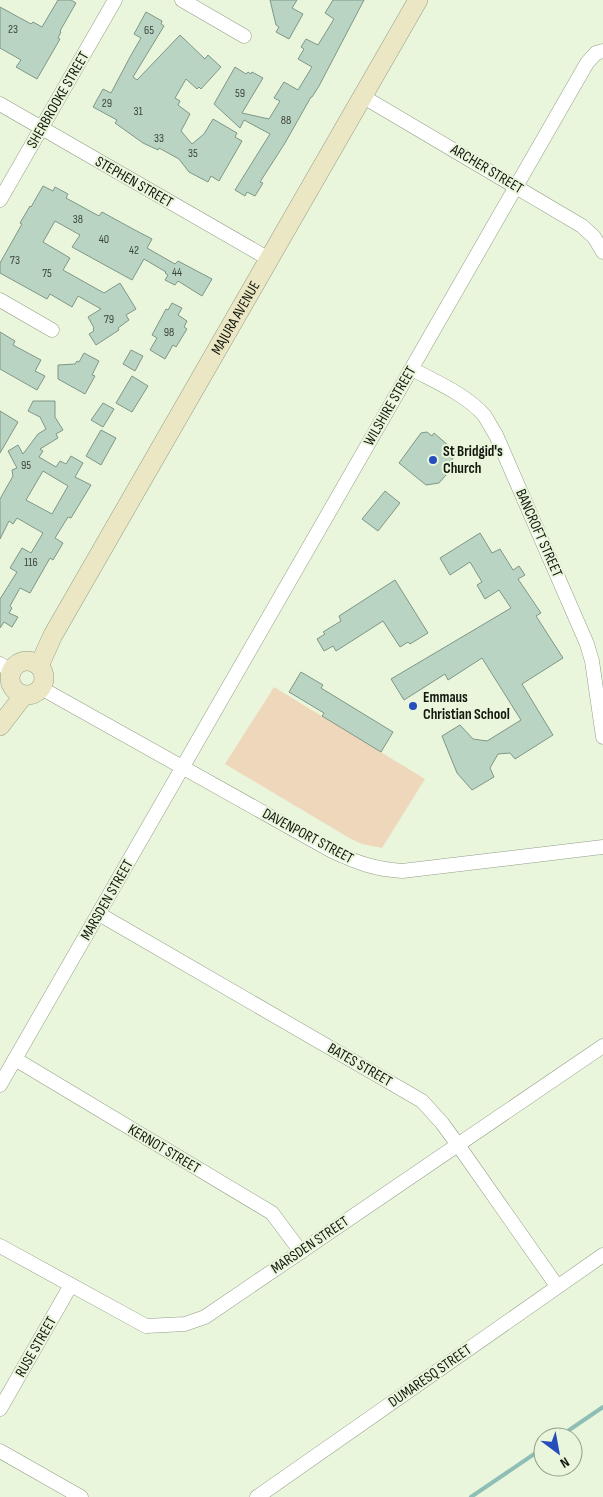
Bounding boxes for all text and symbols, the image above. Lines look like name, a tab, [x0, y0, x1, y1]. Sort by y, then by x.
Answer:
house number: 23	[8, 22, 18, 37]
house number: 65	[144, 23, 154, 38]
street label: SHERBROOKE STREET	[23, 48, 93, 152]
house number: 59	[235, 86, 245, 101]
house number: 29	[102, 96, 112, 111]
house number: 31	[133, 104, 143, 119]
house number: 88	[281, 113, 291, 128]
house number: 33	[154, 131, 164, 146]
street label: ARCHER STREET	[446, 139, 527, 198]
house number: 35	[188, 146, 198, 161]
street label: STEPHEN STREET	[92, 152, 176, 212]
house number: 38	[73, 212, 83, 227]
house number: 40	[99, 232, 109, 247]
house number: 42	[129, 243, 139, 258]
house number: 73	[10, 253, 20, 268]
house number: 44	[172, 265, 182, 280]
house number: 75	[42, 266, 52, 281]
street label: MAJURA AVENUE	[207, 277, 264, 358]
house number: 79	[104, 312, 114, 327]
house number: 98	[164, 325, 174, 340]
street label: WILSHIRE STREET	[360, 363, 420, 449]
place label: St Bridgid's Church	[443, 442, 503, 478]
marker: St Bridgid's Church	[427, 454, 439, 466]
house number: 95	[21, 458, 31, 473]
street label: BANCROFT STREET	[511, 486, 567, 580]
house number: 116	[24, 555, 38, 570]
place label: Emmaus Christian School	[423, 688, 510, 724]
marker: Emmaus Christian School	[407, 700, 419, 712]
street label: DAVENPORT STREET	[259, 804, 357, 868]
street label: MARSDEN STREET	[76, 856, 138, 944]
street label: BATES STREET	[324, 1039, 396, 1091]
street label: KERNOT STREET	[124, 1120, 204, 1178]
street label: MARSDEN STREET	[267, 1212, 353, 1278]
street label: RUSE STREET	[11, 1313, 61, 1381]
street label: DUMARESQ STREET	[385, 1340, 475, 1412]
north arrow	[533, 1427, 583, 1477]
text: N	[557, 1453, 572, 1472]

